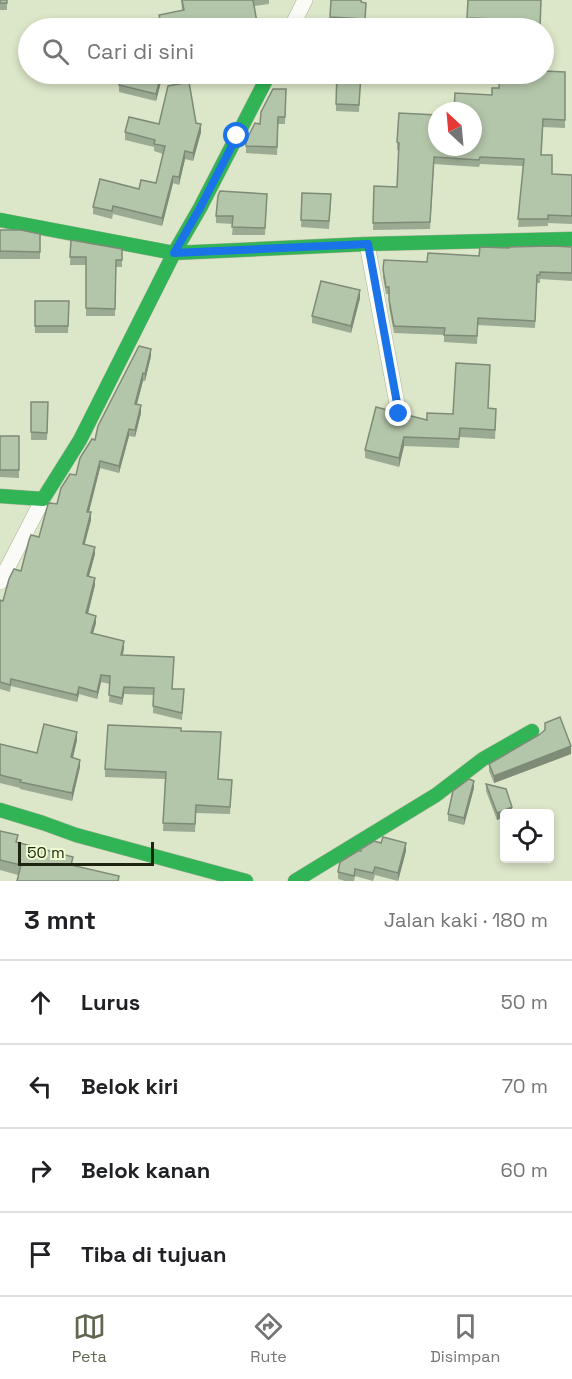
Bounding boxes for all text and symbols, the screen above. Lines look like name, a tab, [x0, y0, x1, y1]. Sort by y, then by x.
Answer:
search box	[18, 18, 554, 84]
icon: search	[39, 35, 72, 68]
text: Cari di sini	[87, 37, 194, 65]
north arrow	[428, 102, 482, 156]
route start	[223, 122, 249, 148]
route end	[385, 400, 411, 426]
map controls	[500, 809, 554, 863]
button: locate	[500, 809, 554, 863]
scale bar	[18, 839, 154, 866]
text: 50 m	[27, 842, 65, 863]
text: 3 mnt	[24, 903, 96, 937]
text: Jalan kaki · 180 m	[384, 907, 548, 933]
icon: ahead	[24, 986, 57, 1019]
text: Lurus	[81, 988, 140, 1016]
text: 50 m	[501, 989, 548, 1015]
icon: left	[24, 1070, 57, 1103]
text: Belok kiri	[81, 1072, 178, 1100]
text: 70 m	[502, 1073, 548, 1099]
icon: right	[24, 1154, 57, 1187]
text: Belok kanan	[81, 1156, 210, 1184]
text: 60 m	[501, 1157, 548, 1183]
icon: arrive	[24, 1238, 57, 1271]
text: Tiba di tujuan	[81, 1240, 227, 1268]
tab: Peta	[72, 1310, 107, 1367]
tab: Rute	[250, 1310, 287, 1367]
tab: Disimpan	[430, 1310, 500, 1367]

